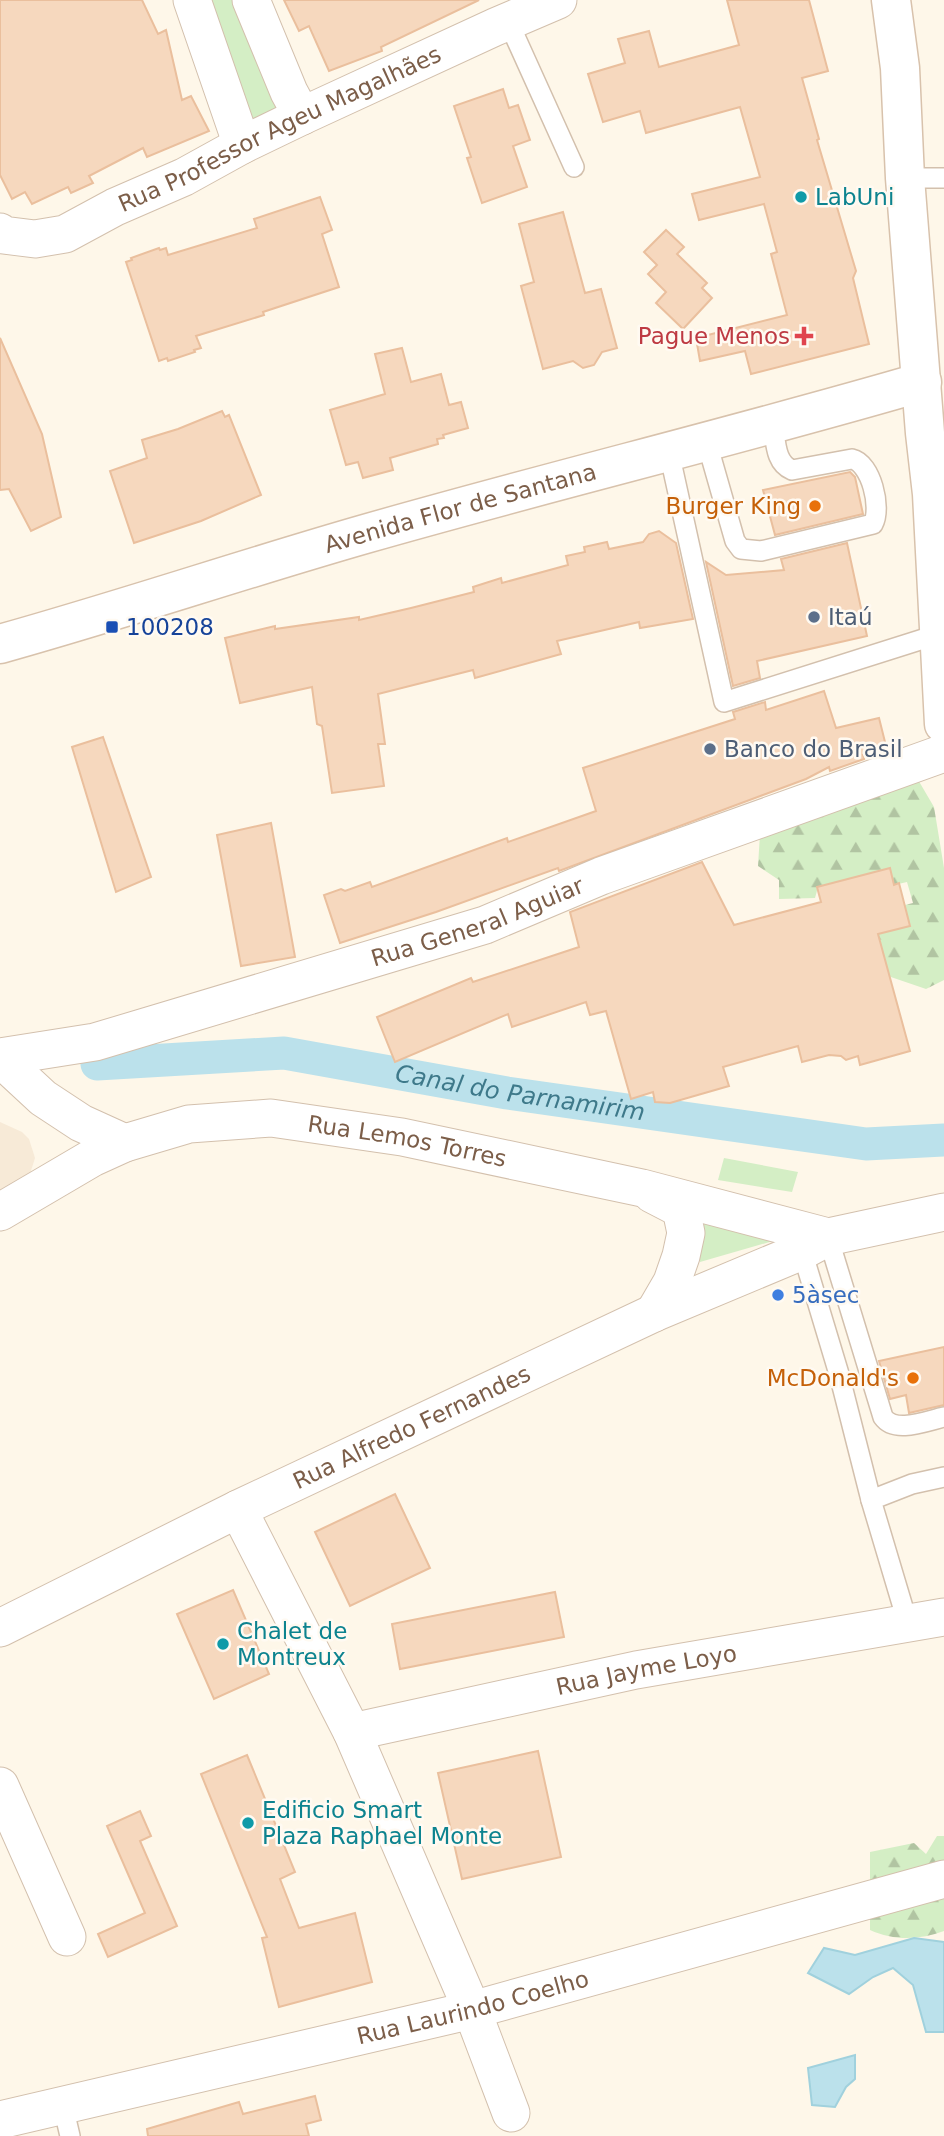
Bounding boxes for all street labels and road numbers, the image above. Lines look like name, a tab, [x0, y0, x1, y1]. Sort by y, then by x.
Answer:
street label: Rua Professor Ageu Magalhães	[114, 41, 445, 217]
street label: Avenida Flor de Santana	[321, 458, 599, 558]
street label: Rua General Aguiar	[368, 872, 588, 971]
street label: Rua Lemos Torres	[306, 1110, 509, 1172]
street label: Rua Alfredo Fernandes	[289, 1360, 535, 1494]
street label: Rua Jayme Loyo	[554, 1640, 739, 1700]
street label: Rua Laurindo Coelho	[354, 1965, 592, 2049]

